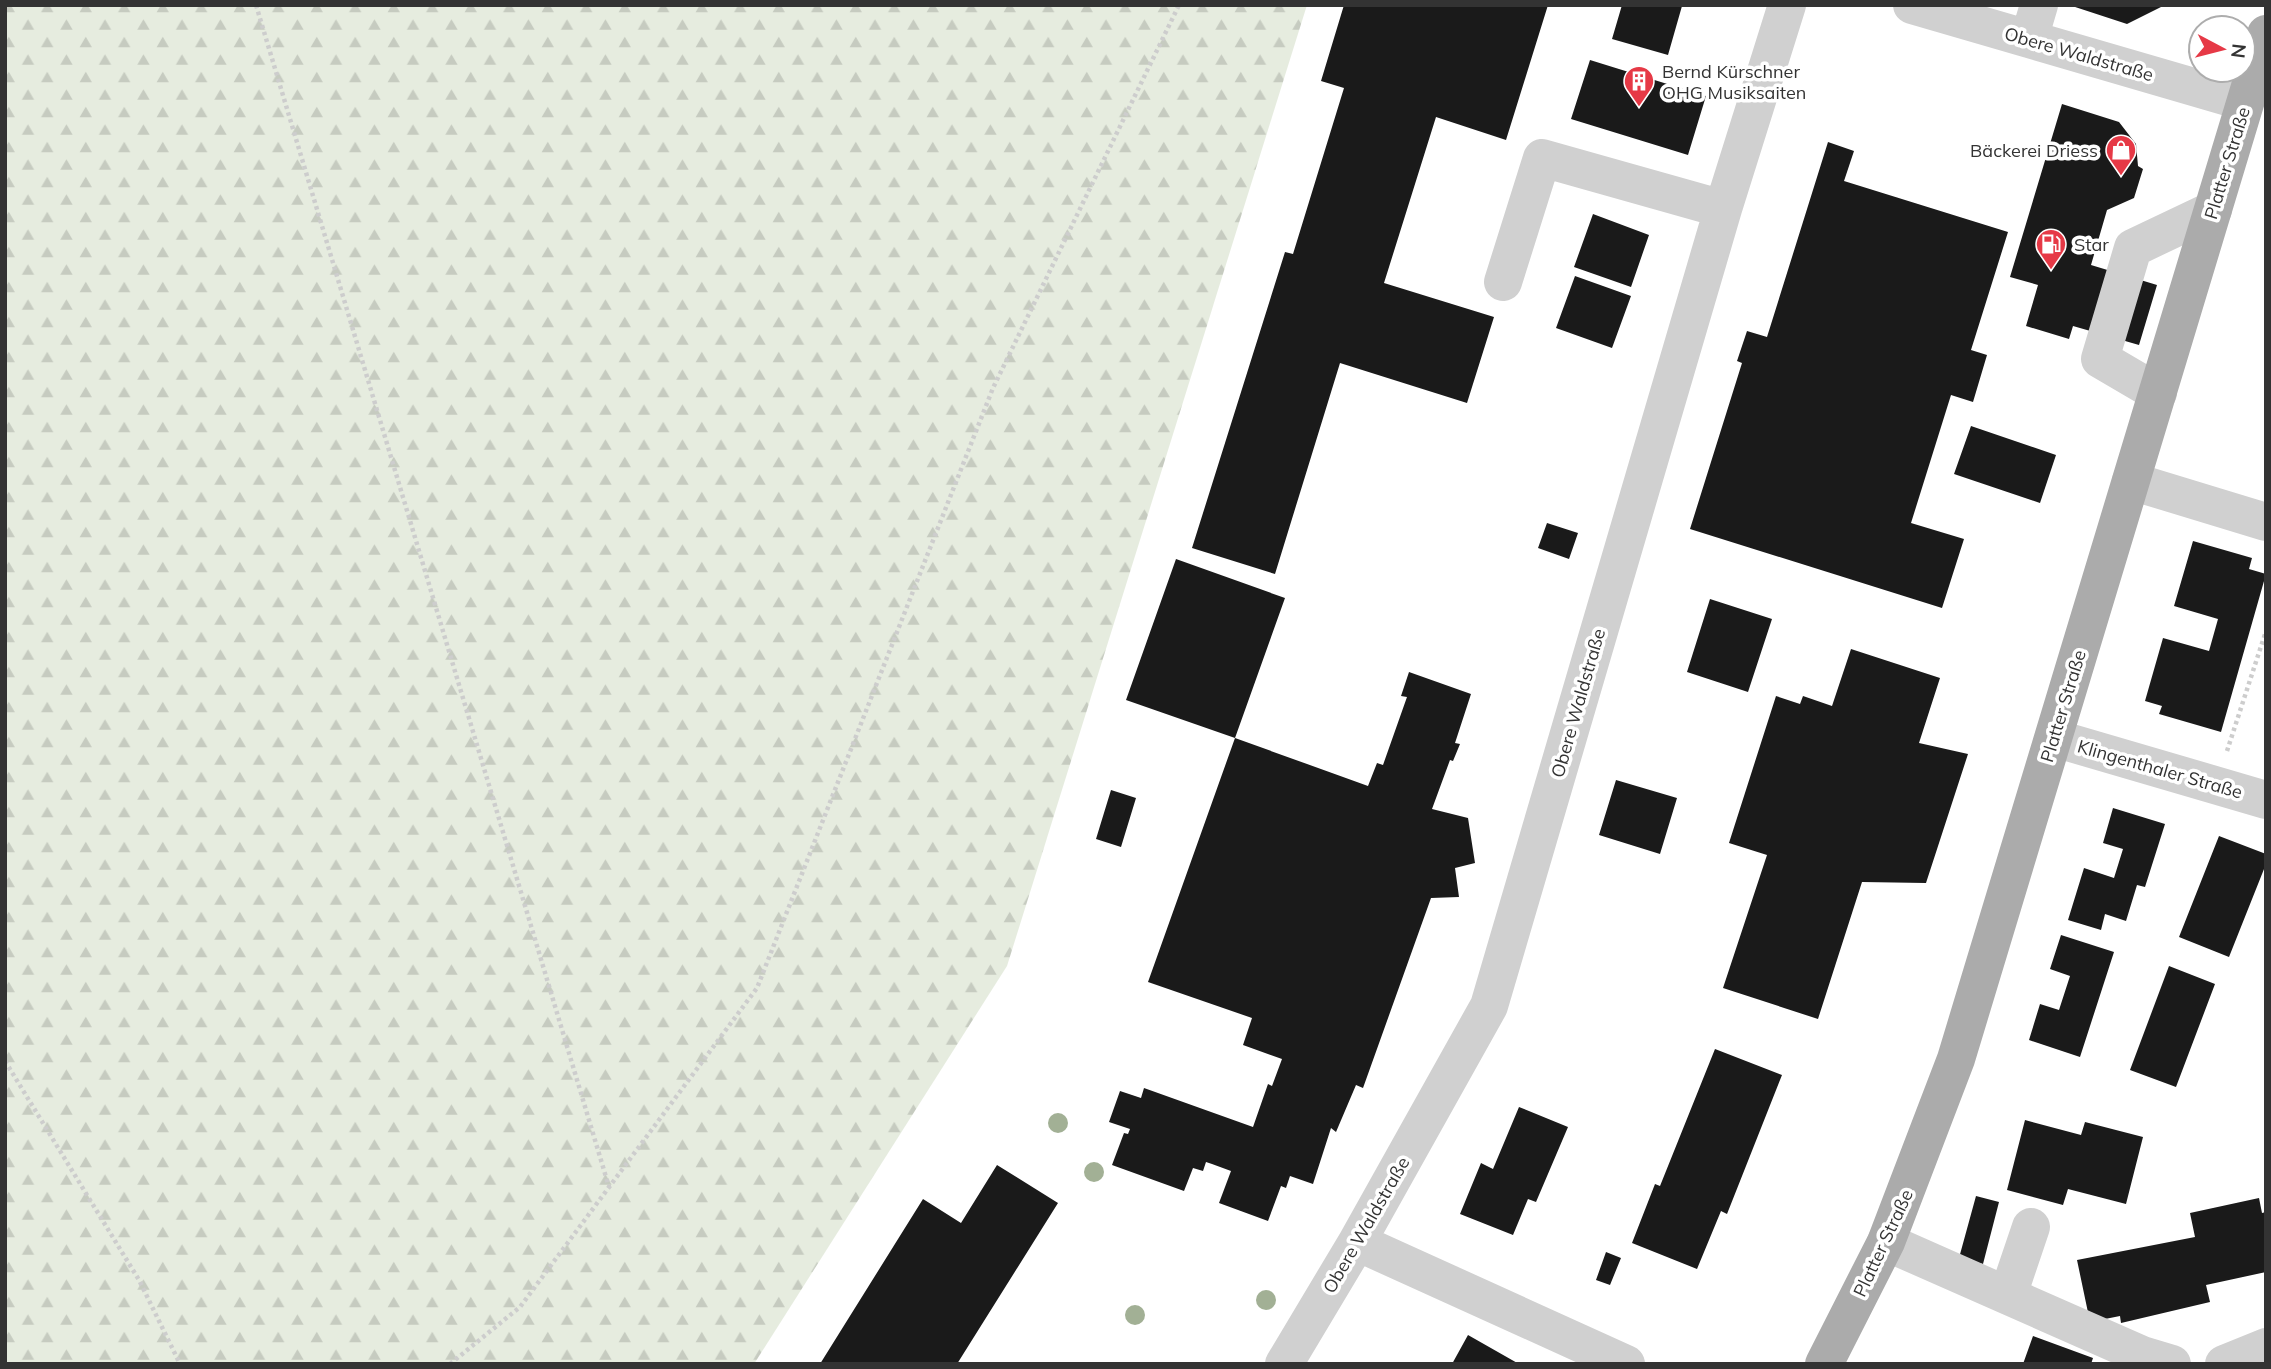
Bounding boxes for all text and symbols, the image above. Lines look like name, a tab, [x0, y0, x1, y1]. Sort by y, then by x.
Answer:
north arrow	[2187, 14, 2257, 84]
street label: Obere Waldstraße	[2002, 22, 2156, 86]
text: N	[2226, 42, 2252, 60]
place label: Bernd Kürschner OHG Musiksaiten	[1662, 60, 1806, 104]
building icon: Bernd Kürschner OHG Musiksaiten	[1622, 64, 1656, 108]
street label: Platter Straße	[2199, 104, 2255, 222]
shop icon: Bäckerei Driess	[2104, 133, 2138, 177]
place label: Bäckerei Driess	[1970, 139, 2098, 162]
fuel station icon: Star	[2034, 227, 2068, 271]
place label: Star	[2074, 233, 2109, 256]
street label: Obere Waldstraße	[1546, 626, 1610, 780]
street label: Platter Straße	[2035, 647, 2091, 765]
street label: Klingenthaler Straße	[2075, 734, 2245, 804]
street label: Obere Waldstraße	[1318, 1153, 1414, 1297]
street label: Platter Straße	[1848, 1186, 1918, 1300]

